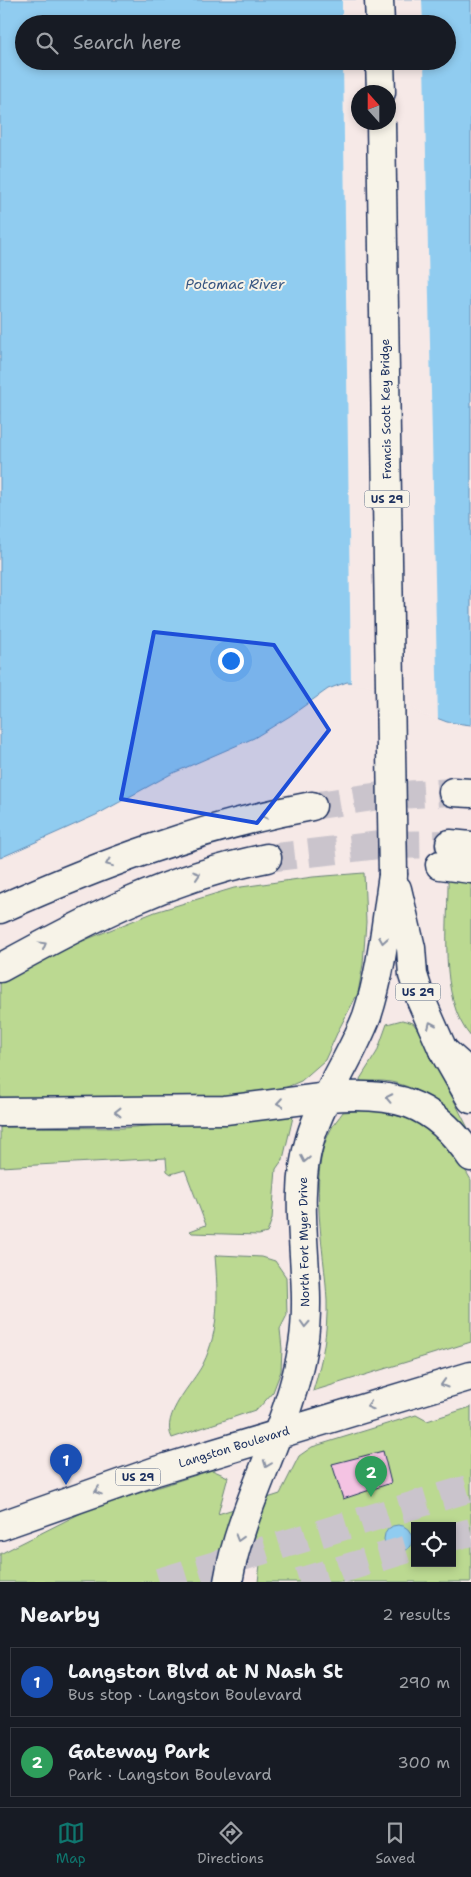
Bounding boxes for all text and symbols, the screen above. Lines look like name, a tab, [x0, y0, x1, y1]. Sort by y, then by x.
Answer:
search box	[15, 15, 456, 70]
icon: search	[33, 29, 61, 57]
text: Search here	[73, 30, 182, 55]
north arrow	[351, 85, 396, 130]
water label: Potomac River	[185, 275, 285, 293]
street label: Francis Scott Key Bridge	[377, 338, 395, 479]
road number: US 29	[364, 490, 410, 508]
your location	[218, 648, 244, 674]
one-way arrow	[259, 809, 268, 820]
one-way arrow	[105, 857, 114, 867]
one-way arrow	[193, 870, 201, 880]
one-way arrow	[378, 936, 388, 945]
one-way arrow	[37, 941, 46, 951]
road number: US 29	[396, 984, 440, 1000]
one-way arrow	[427, 1021, 438, 1030]
one-way arrow	[384, 1093, 393, 1103]
one-way arrow	[275, 1097, 283, 1108]
one-way arrow	[113, 1107, 121, 1117]
one-way arrow	[301, 1155, 311, 1164]
street label: North Fort Myer Drive	[295, 1177, 313, 1307]
one-way arrow	[299, 1320, 310, 1328]
one-way arrow	[440, 1378, 449, 1388]
one-way arrow	[367, 1401, 375, 1411]
street label: Langston Boulevard	[177, 1422, 292, 1472]
pin: 1	[50, 1444, 82, 1485]
pin: 2	[355, 1456, 387, 1497]
one-way arrow	[263, 1459, 273, 1468]
road number: US 29	[116, 1468, 160, 1485]
one-way arrow	[94, 1485, 103, 1495]
map controls	[411, 1522, 456, 1567]
button: locate	[411, 1522, 456, 1567]
one-way arrow	[235, 1533, 245, 1541]
text: Nearby	[20, 1601, 100, 1629]
text: 2 results	[382, 1604, 451, 1625]
text: Langston Blvd at N Nash St	[68, 1659, 343, 1684]
text: 1	[33, 1672, 41, 1693]
text: 290 m	[398, 1672, 450, 1693]
text: Bus stop · Langston Boulevard	[68, 1684, 302, 1705]
text: Gateway Park	[68, 1739, 210, 1764]
text: 2	[31, 1752, 43, 1773]
text: 300 m	[398, 1752, 450, 1773]
text: Park · Langston Boulevard	[68, 1764, 272, 1785]
tab: Map	[56, 1819, 86, 1867]
tab: Directions	[197, 1819, 264, 1867]
tab: Saved	[376, 1819, 415, 1867]

